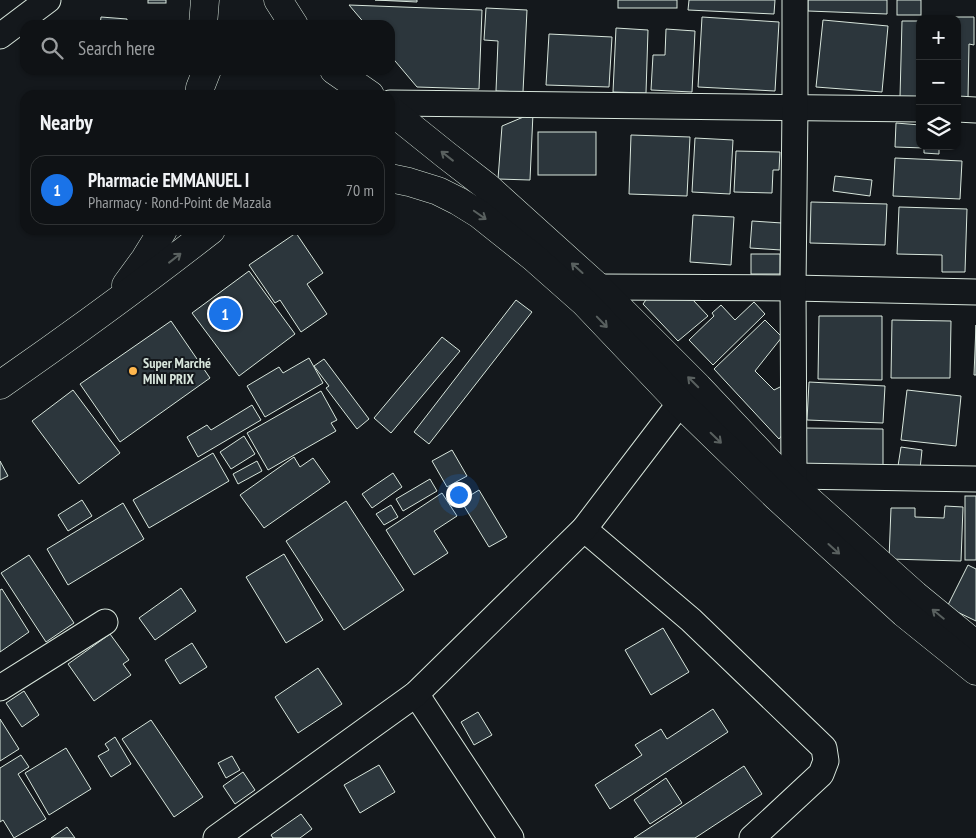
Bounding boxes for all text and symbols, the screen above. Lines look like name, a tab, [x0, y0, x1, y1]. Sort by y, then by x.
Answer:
map controls	[916, 15, 961, 150]
button: +	[916, 15, 961, 60]
search box	[20, 20, 395, 75]
icon: search	[38, 34, 66, 62]
text: Search here	[78, 36, 155, 60]
button: −	[916, 60, 961, 105]
button: layers	[916, 105, 961, 150]
text: Nearby	[40, 109, 93, 136]
one-way arrow	[441, 151, 454, 162]
text: Pharmacie EMMANUEL I	[88, 168, 249, 192]
text: 1	[53, 180, 61, 200]
text: 70 m	[346, 180, 374, 200]
text: Pharmacy · Rond-Point de Mazala	[88, 192, 271, 212]
one-way arrow	[473, 210, 486, 221]
one-way arrow	[168, 252, 181, 263]
one-way arrow	[571, 263, 584, 274]
pin: 1	[209, 295, 241, 333]
one-way arrow	[596, 315, 608, 328]
place label: Super Marché MINI PRIX	[143, 354, 211, 388]
marker: Super Marché MINI PRIX	[127, 365, 139, 377]
one-way arrow	[687, 376, 699, 388]
one-way arrow	[710, 432, 722, 444]
your location	[446, 482, 472, 508]
one-way arrow	[828, 544, 841, 555]
one-way arrow	[932, 609, 945, 620]

